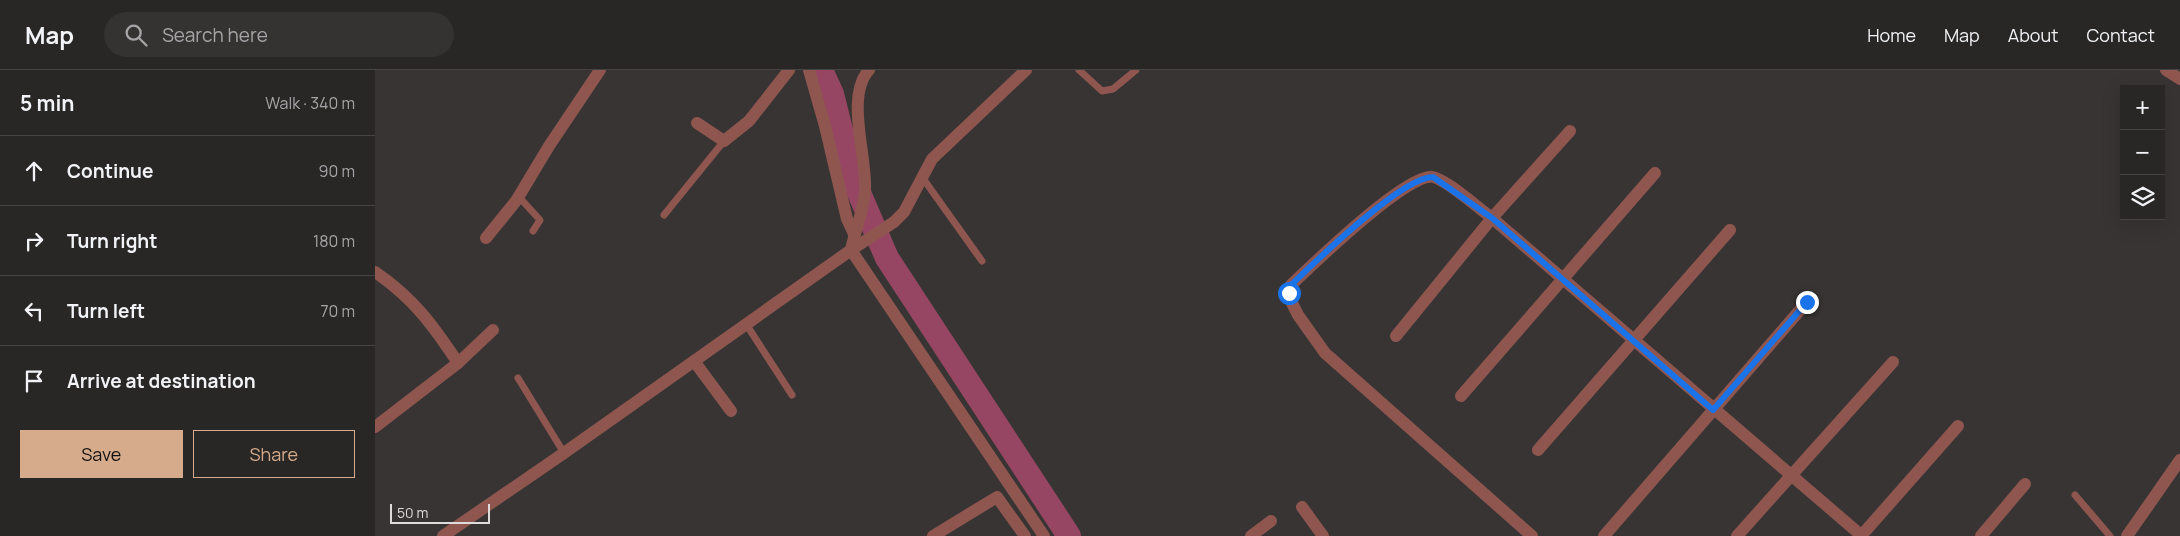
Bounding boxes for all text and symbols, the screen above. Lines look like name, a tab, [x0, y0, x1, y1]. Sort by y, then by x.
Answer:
search box	[104, 12, 454, 57]
text: Map	[25, 18, 74, 51]
icon: search	[122, 21, 150, 49]
text: Search here	[162, 22, 268, 48]
text: Home	[1867, 23, 1916, 47]
text: Map	[1944, 23, 1980, 47]
text: About	[2008, 23, 2058, 47]
text: Contact	[2086, 23, 2155, 47]
map controls	[2120, 85, 2165, 220]
button: +	[2120, 85, 2165, 130]
text: 5 min	[20, 89, 74, 117]
text: Walk · 340 m	[265, 92, 355, 114]
button: −	[2120, 130, 2165, 175]
icon: ahead	[20, 157, 48, 185]
text: Continue	[67, 158, 153, 184]
text: 90 m	[319, 160, 355, 182]
button: layers	[2120, 175, 2165, 220]
icon: right	[20, 227, 48, 255]
text: Turn right	[67, 228, 157, 254]
text: 180 m	[313, 230, 355, 252]
route start	[1278, 282, 1301, 305]
route end	[1796, 291, 1819, 314]
icon: left	[20, 297, 48, 325]
text: Turn left	[67, 298, 145, 324]
text: 70 m	[320, 300, 355, 322]
icon: arrive	[20, 367, 48, 395]
text: Arrive at destination	[67, 368, 256, 394]
button: Save	[20, 430, 183, 478]
button: Share	[193, 430, 355, 478]
scale bar	[390, 501, 490, 524]
text: 50 m	[397, 503, 428, 522]

